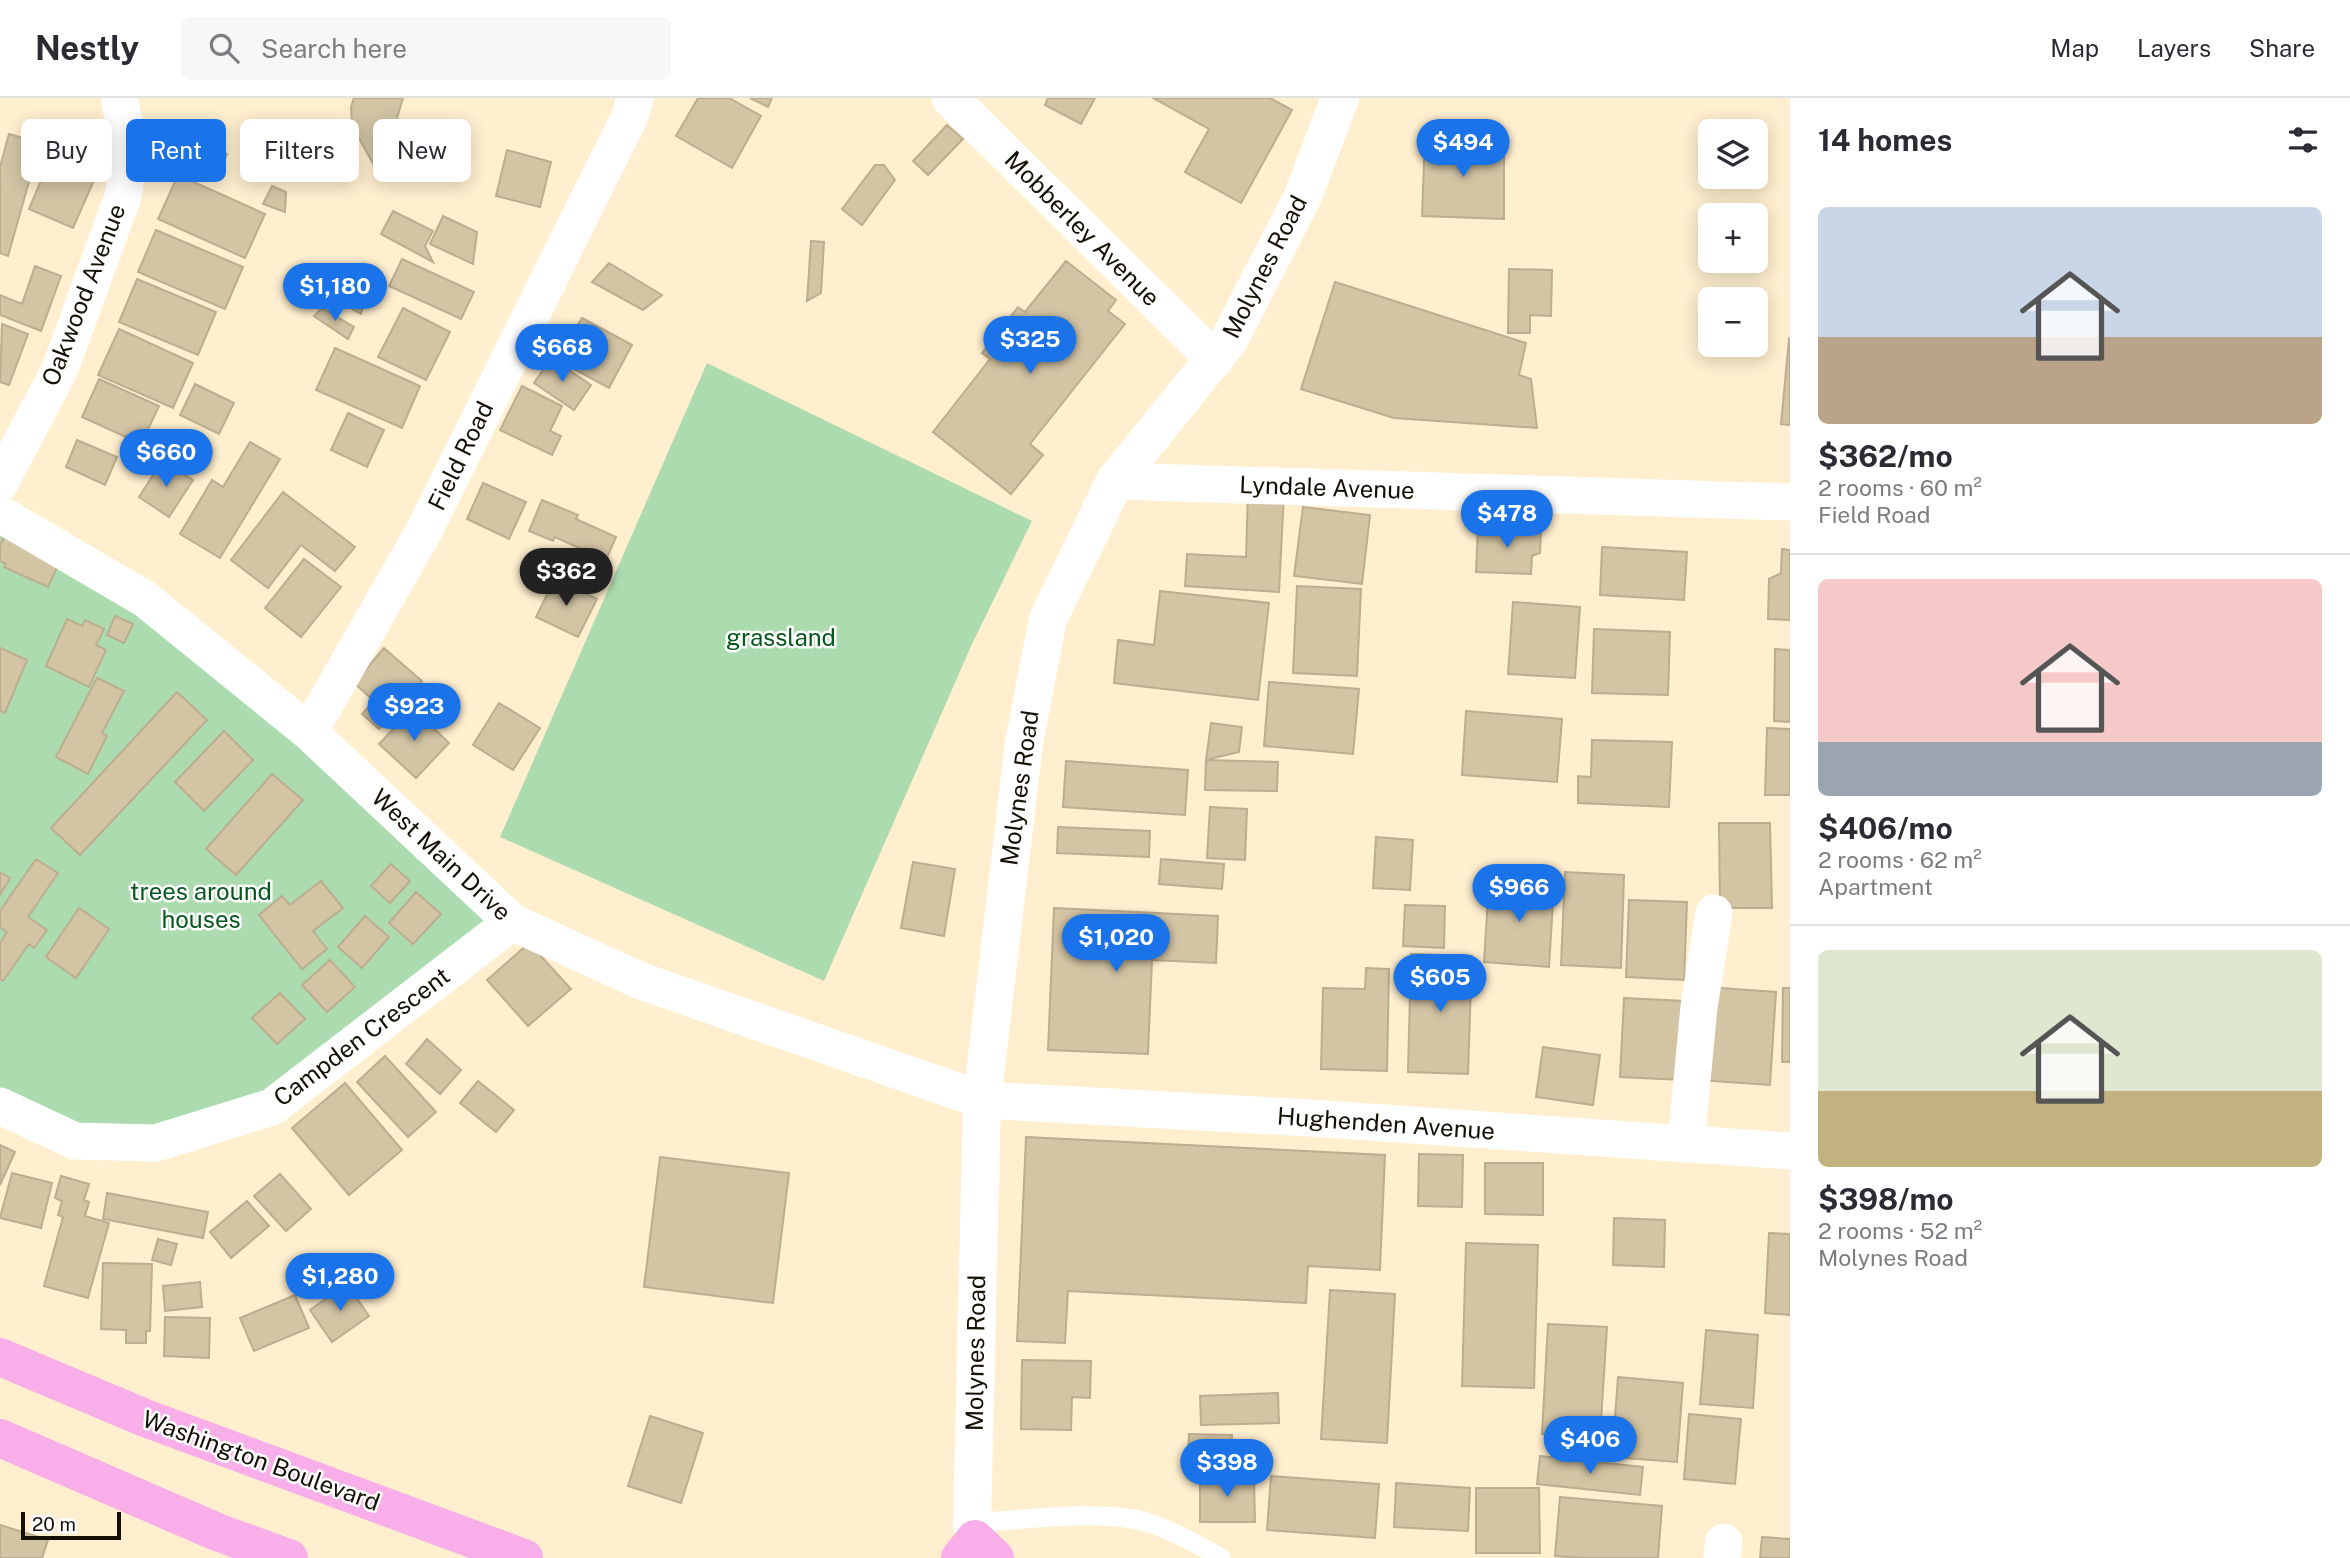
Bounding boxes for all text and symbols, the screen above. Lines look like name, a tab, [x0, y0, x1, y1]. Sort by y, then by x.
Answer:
search box	[181, 17, 671, 80]
text: Nestly	[35, 29, 139, 67]
icon: search	[205, 29, 243, 67]
text: Search here	[261, 33, 407, 64]
text: Map	[2050, 34, 2099, 62]
text: Layers	[2137, 34, 2211, 62]
text: Share	[2249, 34, 2315, 62]
chip: Buy	[21, 119, 112, 182]
chip: Rent	[126, 119, 226, 182]
chip: Filters	[240, 119, 359, 182]
chip: New	[373, 119, 471, 182]
map controls	[1698, 119, 1768, 357]
button: layers	[1698, 119, 1768, 189]
pin: $494	[1422, 120, 1504, 179]
icon: filters	[2284, 121, 2322, 159]
text: 14 homes	[1818, 122, 1952, 158]
text: $494	[1433, 128, 1493, 155]
street label: Mobberley Avenue	[999, 145, 1166, 312]
street label: Molynes Road	[1216, 191, 1312, 343]
street label: Oakwood Avenue	[35, 200, 131, 390]
button: +	[1698, 203, 1768, 273]
icon: home	[2007, 253, 2133, 379]
pin: $1,180	[278, 264, 392, 323]
text: $1,180	[299, 272, 371, 299]
button: −	[1698, 287, 1768, 357]
pin: $325	[989, 316, 1071, 376]
pin: $668	[521, 324, 603, 384]
text: $325	[999, 325, 1061, 352]
text: $668	[531, 333, 593, 360]
street label: Field Road	[422, 397, 498, 514]
pin: $660	[125, 430, 207, 489]
text: $660	[136, 438, 196, 465]
text: $362/mo	[1818, 438, 1953, 474]
street label: Lyndale Avenue	[1239, 470, 1415, 504]
text: 2 rooms · 60 m²	[1818, 474, 1982, 501]
pin: $478	[1466, 490, 1548, 550]
text: $478	[1477, 499, 1537, 526]
text: Field Road	[1818, 501, 1931, 528]
pin: $362	[525, 548, 607, 608]
text: $362	[536, 557, 596, 584]
park label: grassland	[726, 623, 836, 651]
icon: home	[2007, 625, 2133, 751]
pin: $923	[373, 684, 455, 743]
text: $923	[384, 692, 444, 719]
street label: Molynes Road	[994, 708, 1044, 867]
street label: West Main Drive	[366, 783, 517, 926]
text: $406/mo	[1818, 810, 1953, 846]
text: 2 rooms · 62 m²	[1818, 846, 1982, 873]
pin: $966	[1478, 864, 1560, 924]
text: $966	[1488, 873, 1550, 900]
text: Apartment	[1818, 873, 1933, 900]
park label: trees around houses	[130, 877, 272, 933]
pin: $1,020	[1059, 914, 1173, 974]
text: $1,020	[1078, 923, 1154, 950]
pin: $605	[1399, 954, 1481, 1014]
street label: Campden Crescent	[268, 961, 455, 1111]
text: $605	[1409, 963, 1471, 990]
icon: home	[2007, 996, 2133, 1122]
street label: Hughenden Avenue	[1276, 1101, 1496, 1145]
text: $398/mo	[1818, 1181, 1954, 1217]
text: 2 rooms · 52 m²	[1818, 1217, 1982, 1244]
text: Molynes Road	[1818, 1244, 1968, 1271]
pin: $1,280	[283, 1254, 397, 1313]
text: $1,280	[301, 1262, 379, 1289]
street label: Molynes Road	[960, 1275, 990, 1431]
street label: Washington Boulevard	[139, 1404, 384, 1516]
pin: $406	[1549, 1416, 1631, 1476]
text: $406	[1560, 1425, 1620, 1452]
pin: $398	[1186, 1440, 1268, 1499]
text: $398	[1196, 1448, 1258, 1475]
scale bar	[21, 1509, 121, 1541]
text: 20 m	[32, 1513, 76, 1535]

